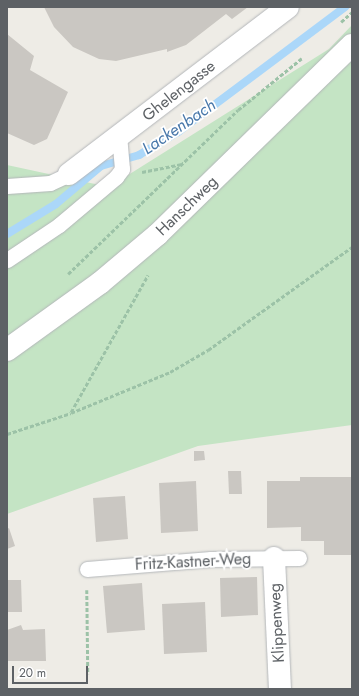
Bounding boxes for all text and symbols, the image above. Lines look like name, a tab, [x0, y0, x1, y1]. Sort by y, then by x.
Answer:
street label: Ghelengasse	[139, 57, 219, 125]
water label: Lackenbach	[138, 95, 220, 159]
street label: Hanschweg	[152, 172, 222, 240]
street label: Fritz-Kastner-Weg	[134, 549, 252, 575]
street label: Klippenweg	[265, 583, 289, 663]
scale bar	[14, 658, 90, 684]
text: 20 m	[19, 664, 46, 682]

